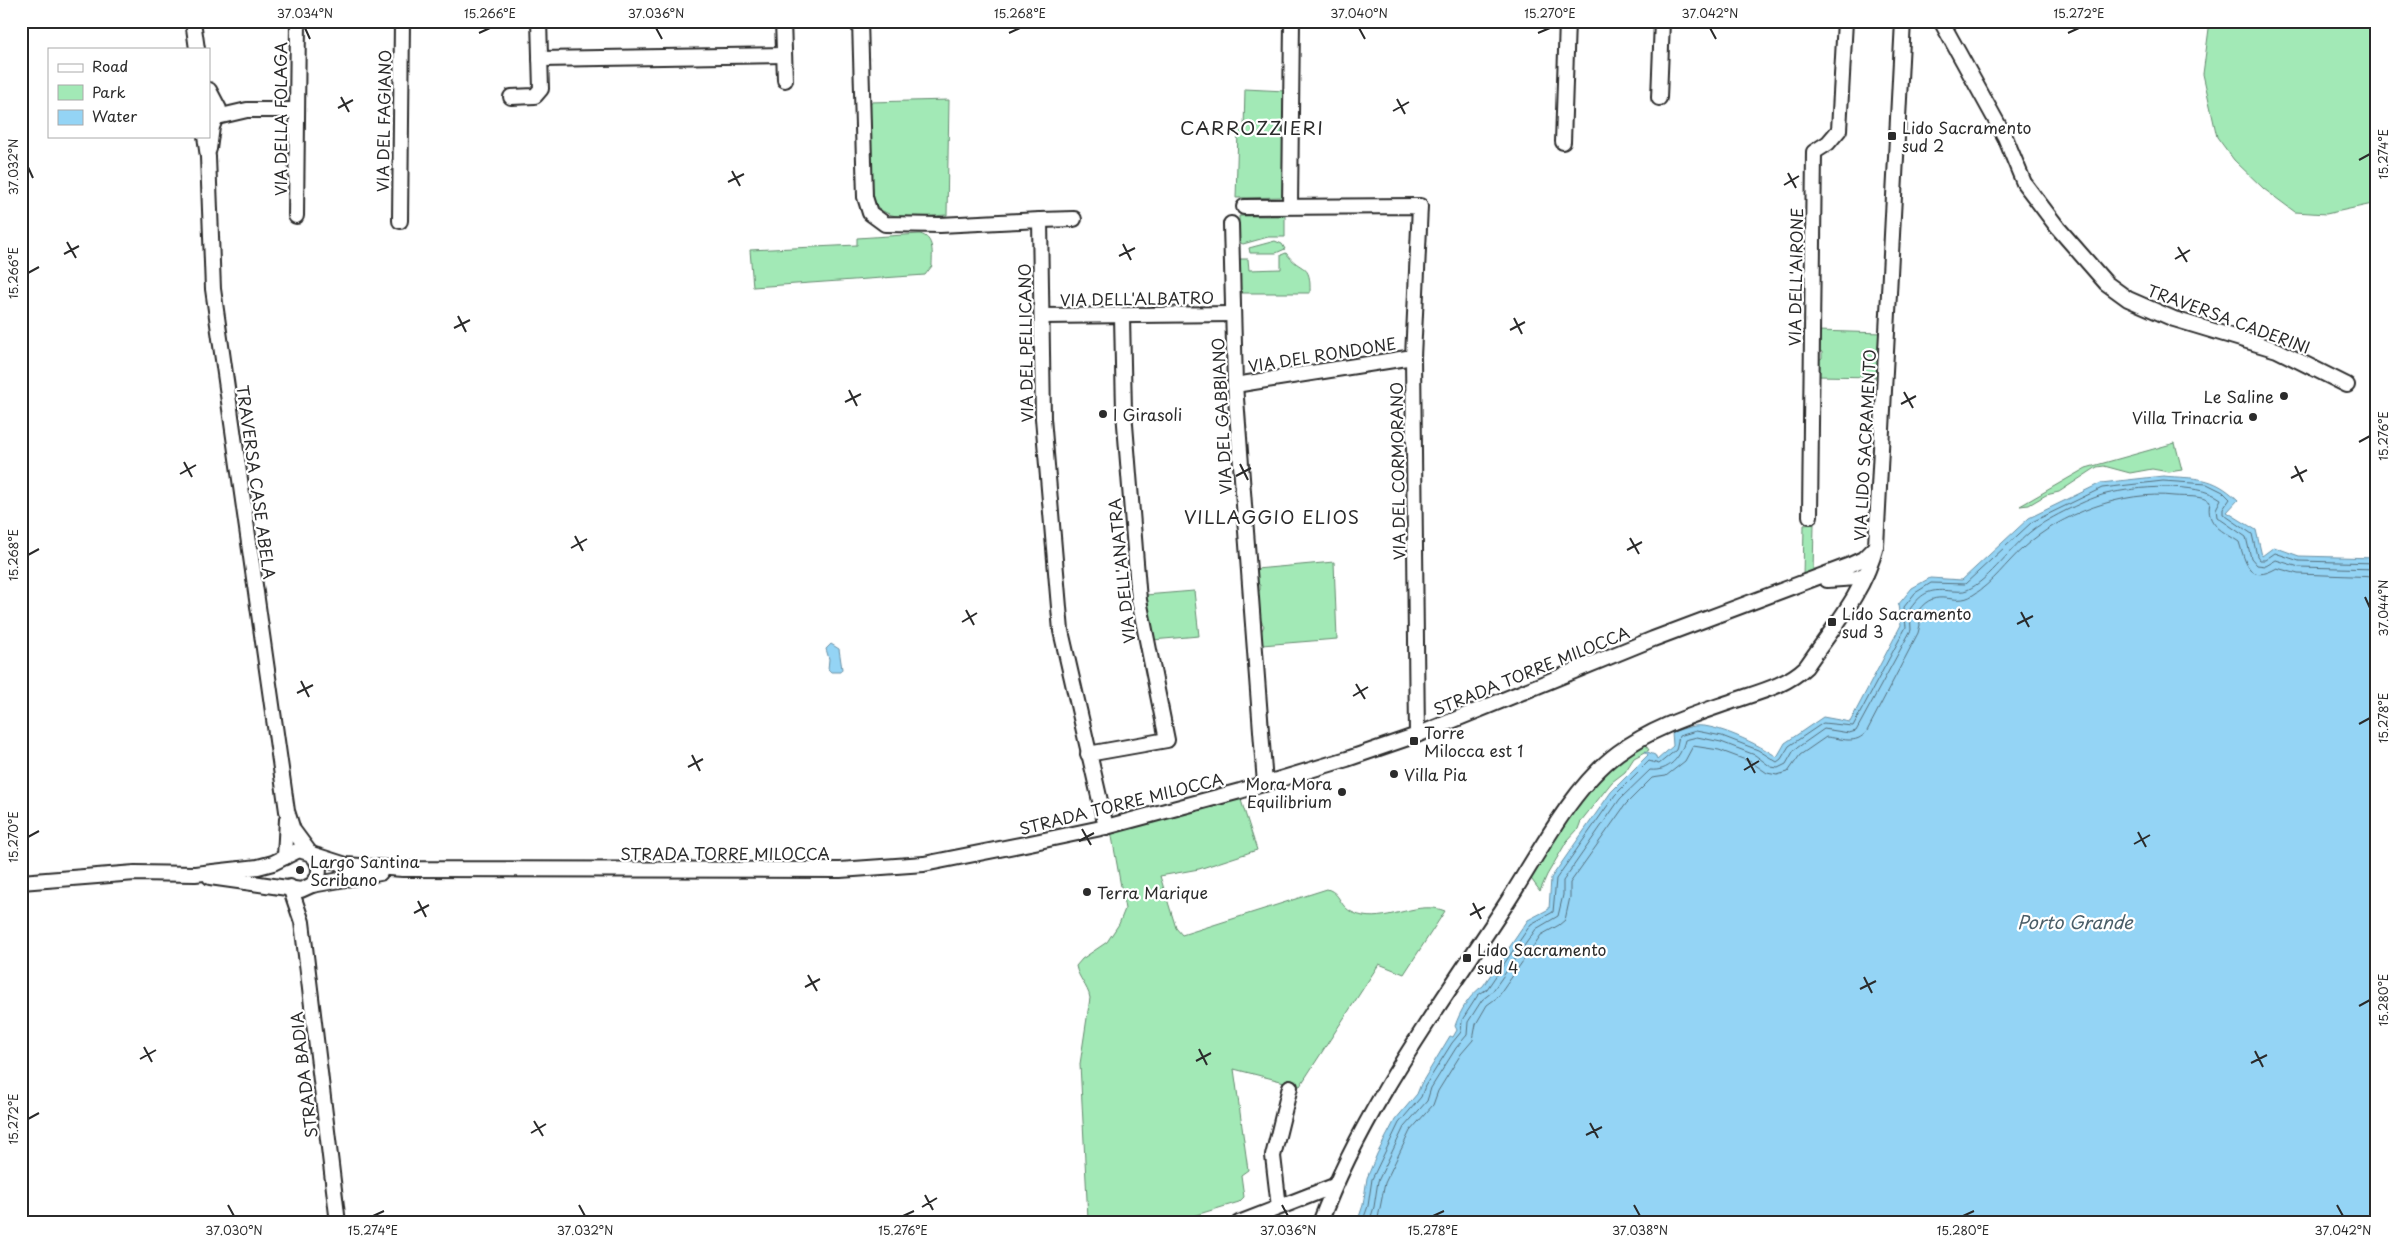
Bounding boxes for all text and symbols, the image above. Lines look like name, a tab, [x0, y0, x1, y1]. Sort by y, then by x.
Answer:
text: 37.034°N	[277, 4, 333, 22]
text: 15.266°E	[464, 4, 516, 22]
text: 37.036°N	[628, 4, 684, 22]
text: 15.268°E	[994, 4, 1046, 22]
text: 37.040°N	[1330, 4, 1388, 22]
text: 15.270°E	[1524, 4, 1576, 22]
text: 37.042°N	[1682, 4, 1738, 22]
text: 15.272°E	[2053, 4, 2105, 22]
street label: VIA DELLA FOLAGA	[268, 42, 292, 196]
legend	[48, 48, 210, 138]
street label: VIA DEL FAGIANO	[370, 50, 396, 192]
text: Road	[92, 54, 128, 77]
text: Park	[92, 80, 126, 103]
text: Water	[92, 104, 137, 127]
district label: CARROZZIERI	[1180, 113, 1324, 141]
place label: Lido Sacramento sud 2	[1902, 115, 2032, 157]
text: 15.274°E	[2374, 129, 2392, 179]
marker: Lido Sacramento sud 2	[1886, 130, 1898, 142]
text: 37.032°N	[4, 139, 22, 195]
street label: VIA DELL'AIRONE	[1782, 208, 1808, 346]
text: 15.266°E	[4, 247, 22, 299]
street label: VIA DEL PELLICANO	[1012, 263, 1038, 423]
street label: TRAVERSA CADERINI	[2144, 277, 2314, 359]
street label: VIA DELL'ALBATRO	[1060, 285, 1214, 311]
street label: VIA DEL RONDONE	[1246, 330, 1398, 378]
street label: VIA DEL GABBIANO	[1205, 337, 1237, 495]
street label: VIA LIDO SACRAMENTO	[1847, 349, 1881, 541]
street label: VIA DEL CORMORANO	[1383, 382, 1411, 560]
street label: TRAVERSA CASE ABELA	[232, 383, 282, 581]
place label: Le Saline	[2204, 384, 2274, 408]
marker: Le Saline	[2278, 390, 2290, 402]
place label: I Girasoli	[1113, 402, 1182, 426]
place label: Villa Trinacria	[2132, 405, 2244, 429]
marker: I Girasoli	[1097, 408, 1109, 420]
marker: Villa Trinacria	[2247, 411, 2259, 423]
text: 15.276°E	[2374, 411, 2392, 461]
street label: VIA DELL'ANATRA	[1101, 497, 1141, 645]
district label: VILLAGGIO ELIOS	[1184, 503, 1360, 530]
text: 15.268°E	[4, 529, 22, 581]
text: 37.044°N	[2374, 580, 2392, 636]
place label: Lido Sacramento sud 3	[1842, 601, 1972, 643]
marker: Lido Sacramento sud 3	[1826, 616, 1838, 628]
street label: STRADA TORRE MILOCCA	[1429, 620, 1633, 720]
text: 15.278°E	[2374, 693, 2392, 743]
place label: Torre Milocca est 1	[1424, 720, 1523, 762]
marker: Torre Milocca est 1	[1408, 735, 1420, 747]
place label: Villa Pia	[1404, 762, 1467, 786]
street label: STRADA TORRE MILOCCA	[1016, 766, 1226, 840]
marker: Villa Pia	[1388, 768, 1400, 780]
place label: Mora Mora Equilibrium	[1246, 771, 1332, 813]
marker: Mora Mora Equilibrium	[1336, 786, 1348, 798]
text: 15.270°E	[4, 811, 22, 863]
street label: STRADA TORRE MILOCCA	[620, 841, 830, 865]
place label: Largo Santina Scribano	[310, 849, 420, 891]
marker: Largo Santina Scribano	[294, 864, 306, 876]
place label: Terra Marique	[1097, 880, 1208, 904]
marker: Terra Marique	[1081, 886, 1093, 898]
water label: Porto Grande	[2017, 908, 2134, 935]
place label: Lido Sacramento sud 4	[1477, 937, 1607, 979]
marker: Lido Sacramento sud 4	[1461, 952, 1473, 964]
text: 15.280°E	[2374, 974, 2392, 1026]
street label: STRADA BADIA	[283, 1010, 323, 1140]
text: 15.272°E	[4, 1093, 22, 1145]
text: 37.030°N	[205, 1221, 263, 1239]
text: 15.274°E	[348, 1221, 398, 1239]
text: 37.032°N	[557, 1221, 613, 1239]
text: 15.276°E	[878, 1221, 928, 1239]
text: 37.036°N	[1260, 1221, 1316, 1239]
text: 15.278°E	[1408, 1221, 1458, 1239]
text: 37.038°N	[1612, 1221, 1668, 1239]
text: 15.280°E	[1937, 1221, 1989, 1239]
text: 37.042°N	[2315, 1221, 2371, 1239]

